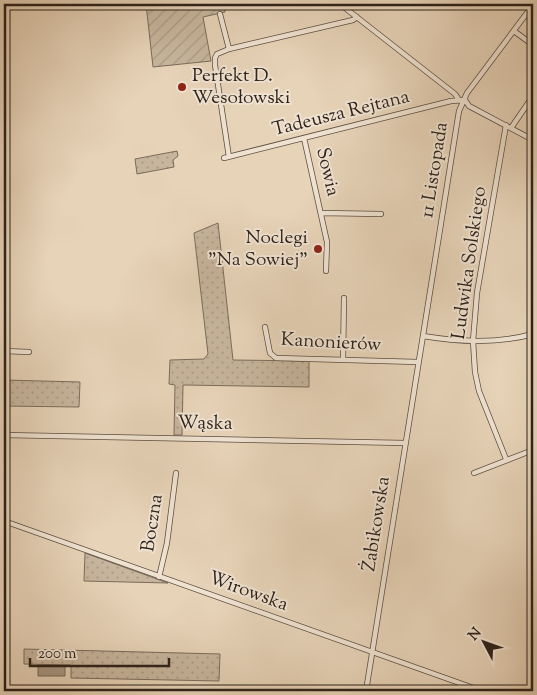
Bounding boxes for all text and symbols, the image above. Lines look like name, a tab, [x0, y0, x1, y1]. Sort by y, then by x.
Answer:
place label: Perfekt D. Wesołowski	[192, 63, 290, 112]
marker: Perfekt D. Wesołowski	[176, 81, 188, 93]
street label: Tadeusza Rejtana	[270, 84, 413, 144]
street label: 11 Listopada	[414, 120, 456, 220]
street label: Sowia	[308, 145, 346, 199]
street label: Ludwika Solskiego	[446, 185, 494, 341]
place label: Noclegi "Na Sowiej"	[208, 225, 308, 274]
marker: Noclegi "Na Sowiej"	[312, 243, 324, 255]
street label: Kanonierów	[280, 327, 382, 359]
street label: Wąska	[177, 410, 233, 438]
street label: Żabikowska	[356, 474, 398, 573]
street label: Boczna	[135, 492, 171, 554]
street label: Wirowska	[204, 565, 292, 619]
north arrow	[460, 618, 510, 668]
text: N	[464, 624, 487, 646]
scale bar	[30, 635, 169, 667]
text: 200 m	[38, 644, 77, 665]

